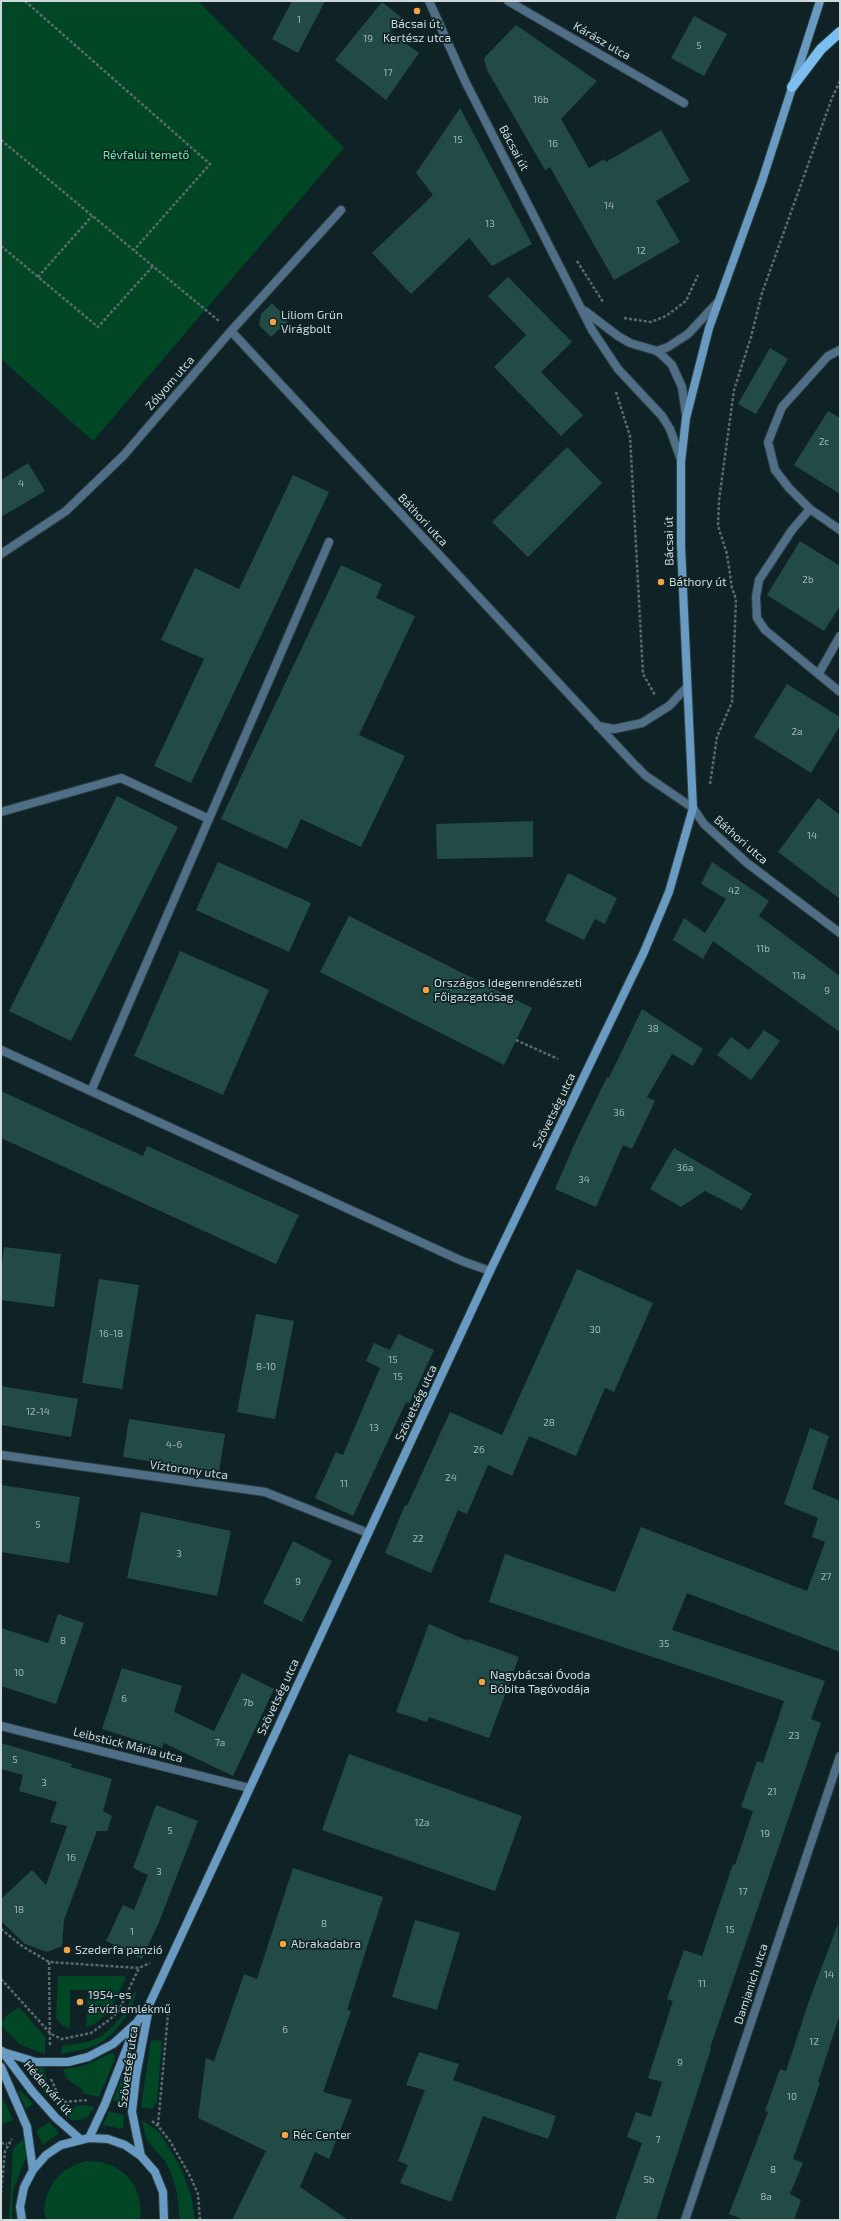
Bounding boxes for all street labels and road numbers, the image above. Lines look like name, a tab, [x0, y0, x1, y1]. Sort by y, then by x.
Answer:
street label: Kárász utca	[571, 19, 633, 63]
street label: Bácsai út	[496, 123, 532, 173]
street label: Zólyom utca	[143, 353, 197, 413]
street label: Báthori utca	[395, 491, 451, 549]
street label: Bácsai út	[661, 516, 677, 566]
street label: Báthori utca	[711, 813, 771, 867]
street label: Szövetség utca	[529, 1071, 579, 1151]
street label: Szövetség utca	[392, 1362, 440, 1444]
street label: Víztorony utca	[149, 1457, 229, 1483]
street label: Szövetség utca	[254, 1656, 302, 1738]
street label: Leibstück Mária utca	[72, 1724, 184, 1766]
street label: Damjanich utca	[731, 1942, 771, 2026]
street label: Szövetség utca	[115, 2025, 141, 2109]
street label: Hédervári út	[20, 2058, 76, 2118]

